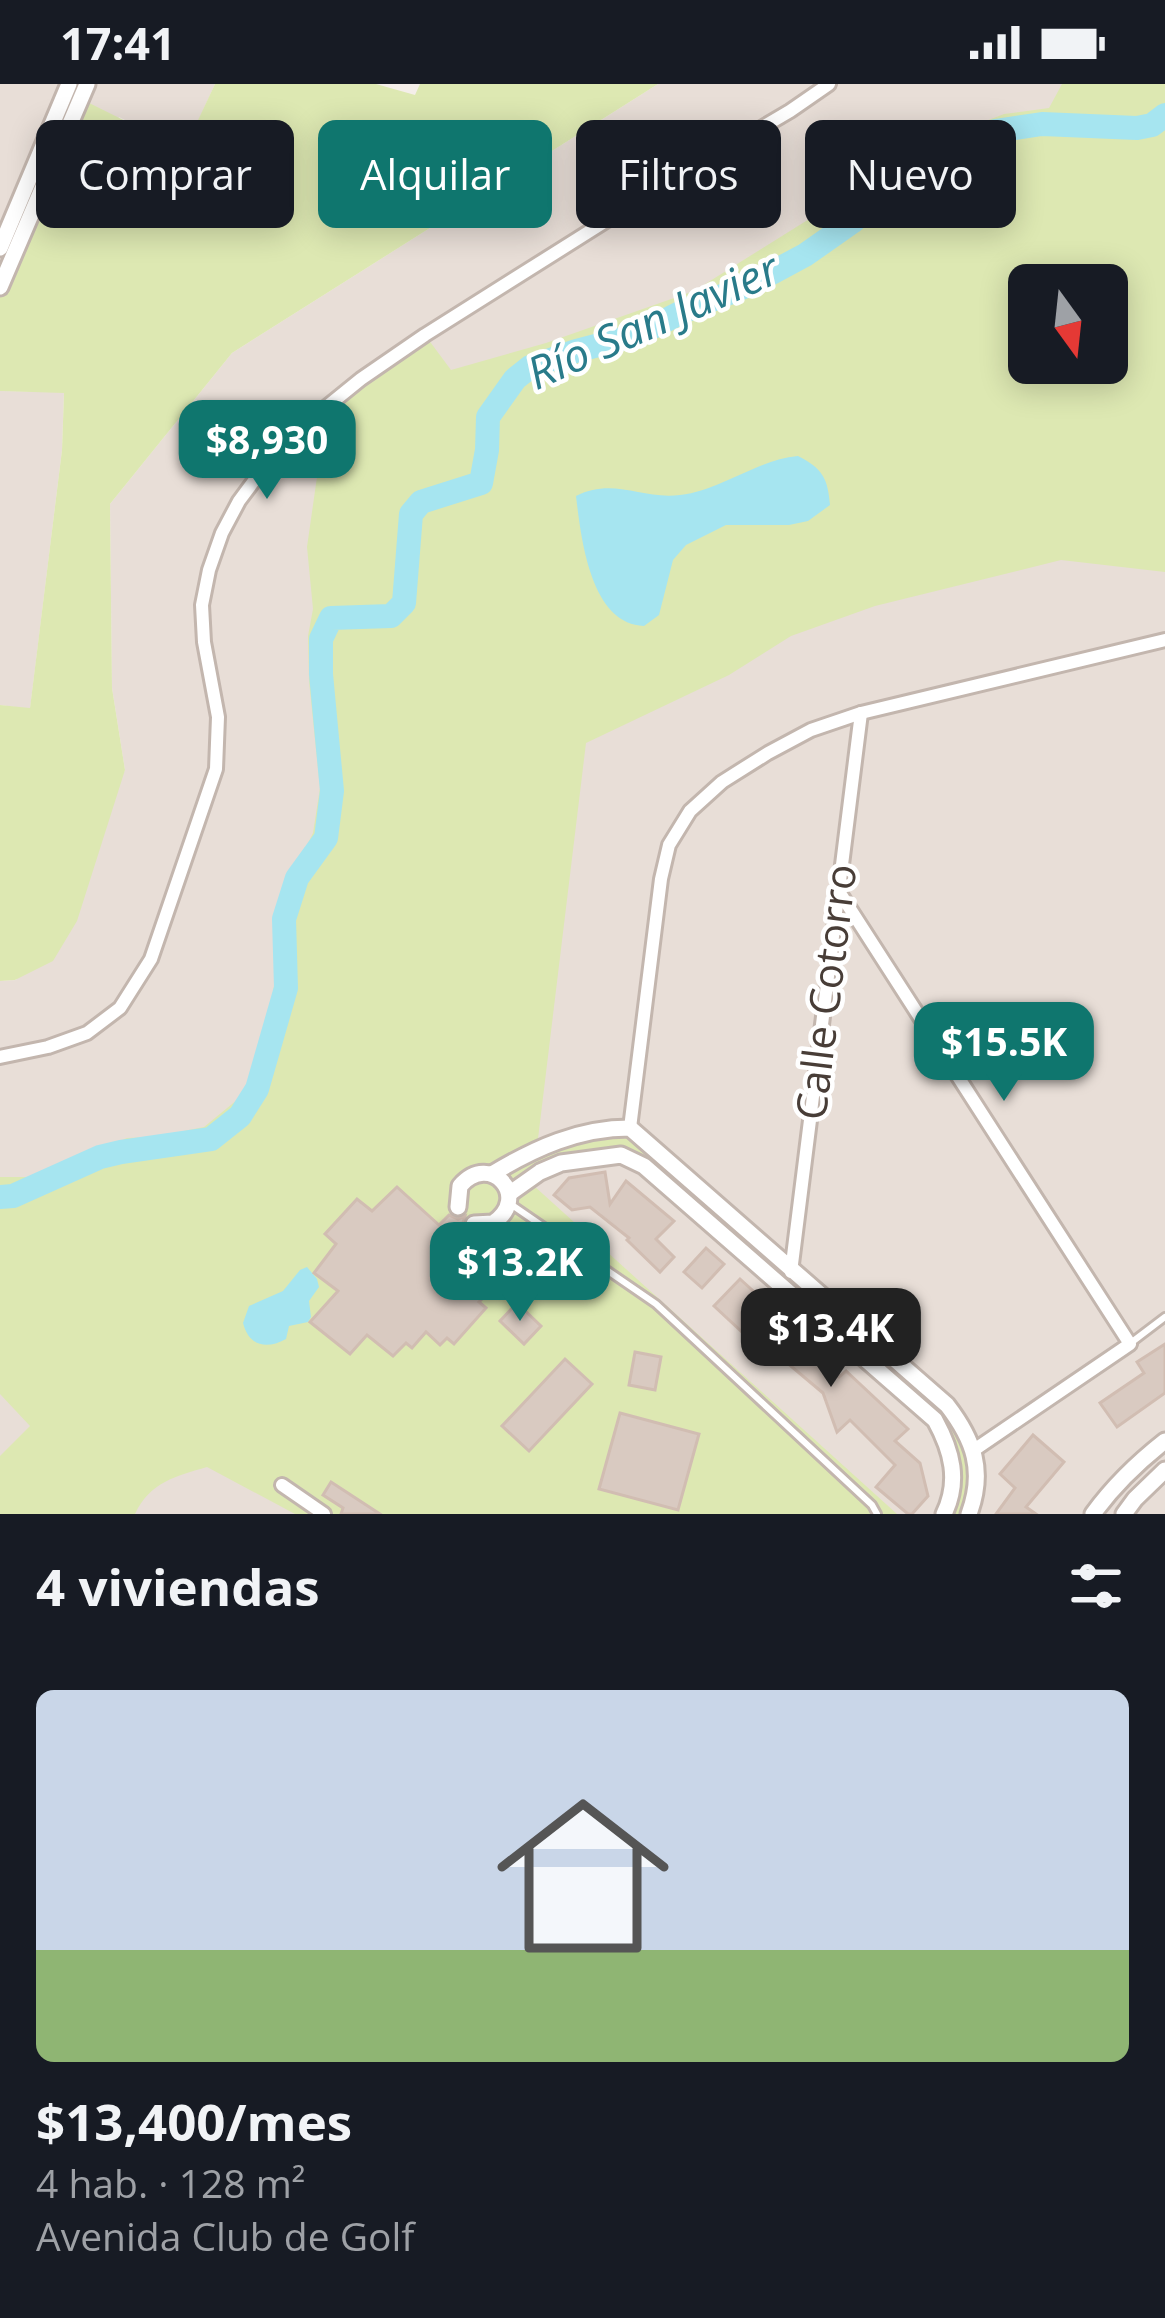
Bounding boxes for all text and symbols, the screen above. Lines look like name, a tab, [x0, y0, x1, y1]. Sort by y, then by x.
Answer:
text: 17:41	[60, 12, 176, 73]
chip: Comprar	[36, 120, 294, 228]
chip: Alquilar	[318, 120, 552, 228]
chip: Filtros	[576, 120, 781, 228]
chip: Nuevo	[805, 120, 1016, 228]
water label: Río San Javier	[517, 236, 790, 402]
north arrow	[1008, 264, 1128, 384]
map controls	[1008, 264, 1128, 384]
pin: $8,930	[169, 400, 365, 502]
text: $8,930	[206, 412, 328, 465]
street label: Calle Cotorro	[781, 861, 868, 1123]
pin: $15.5K	[906, 1002, 1102, 1104]
text: $15.5K	[941, 1014, 1067, 1067]
pin: $13.2K	[422, 1222, 618, 1324]
text: $13.2K	[457, 1234, 583, 1287]
pin: $13.4K	[733, 1288, 929, 1390]
text: $13.4K	[768, 1300, 894, 1353]
text: 4 viviendas	[36, 1551, 320, 1621]
icon: filters	[1063, 1553, 1129, 1619]
icon: home	[475, 1768, 691, 1984]
text: $13,400/mes	[36, 2086, 352, 2156]
text: 4 hab. · 128 m²	[36, 2156, 305, 2209]
text: Avenida Club de Golf	[36, 2209, 414, 2262]

